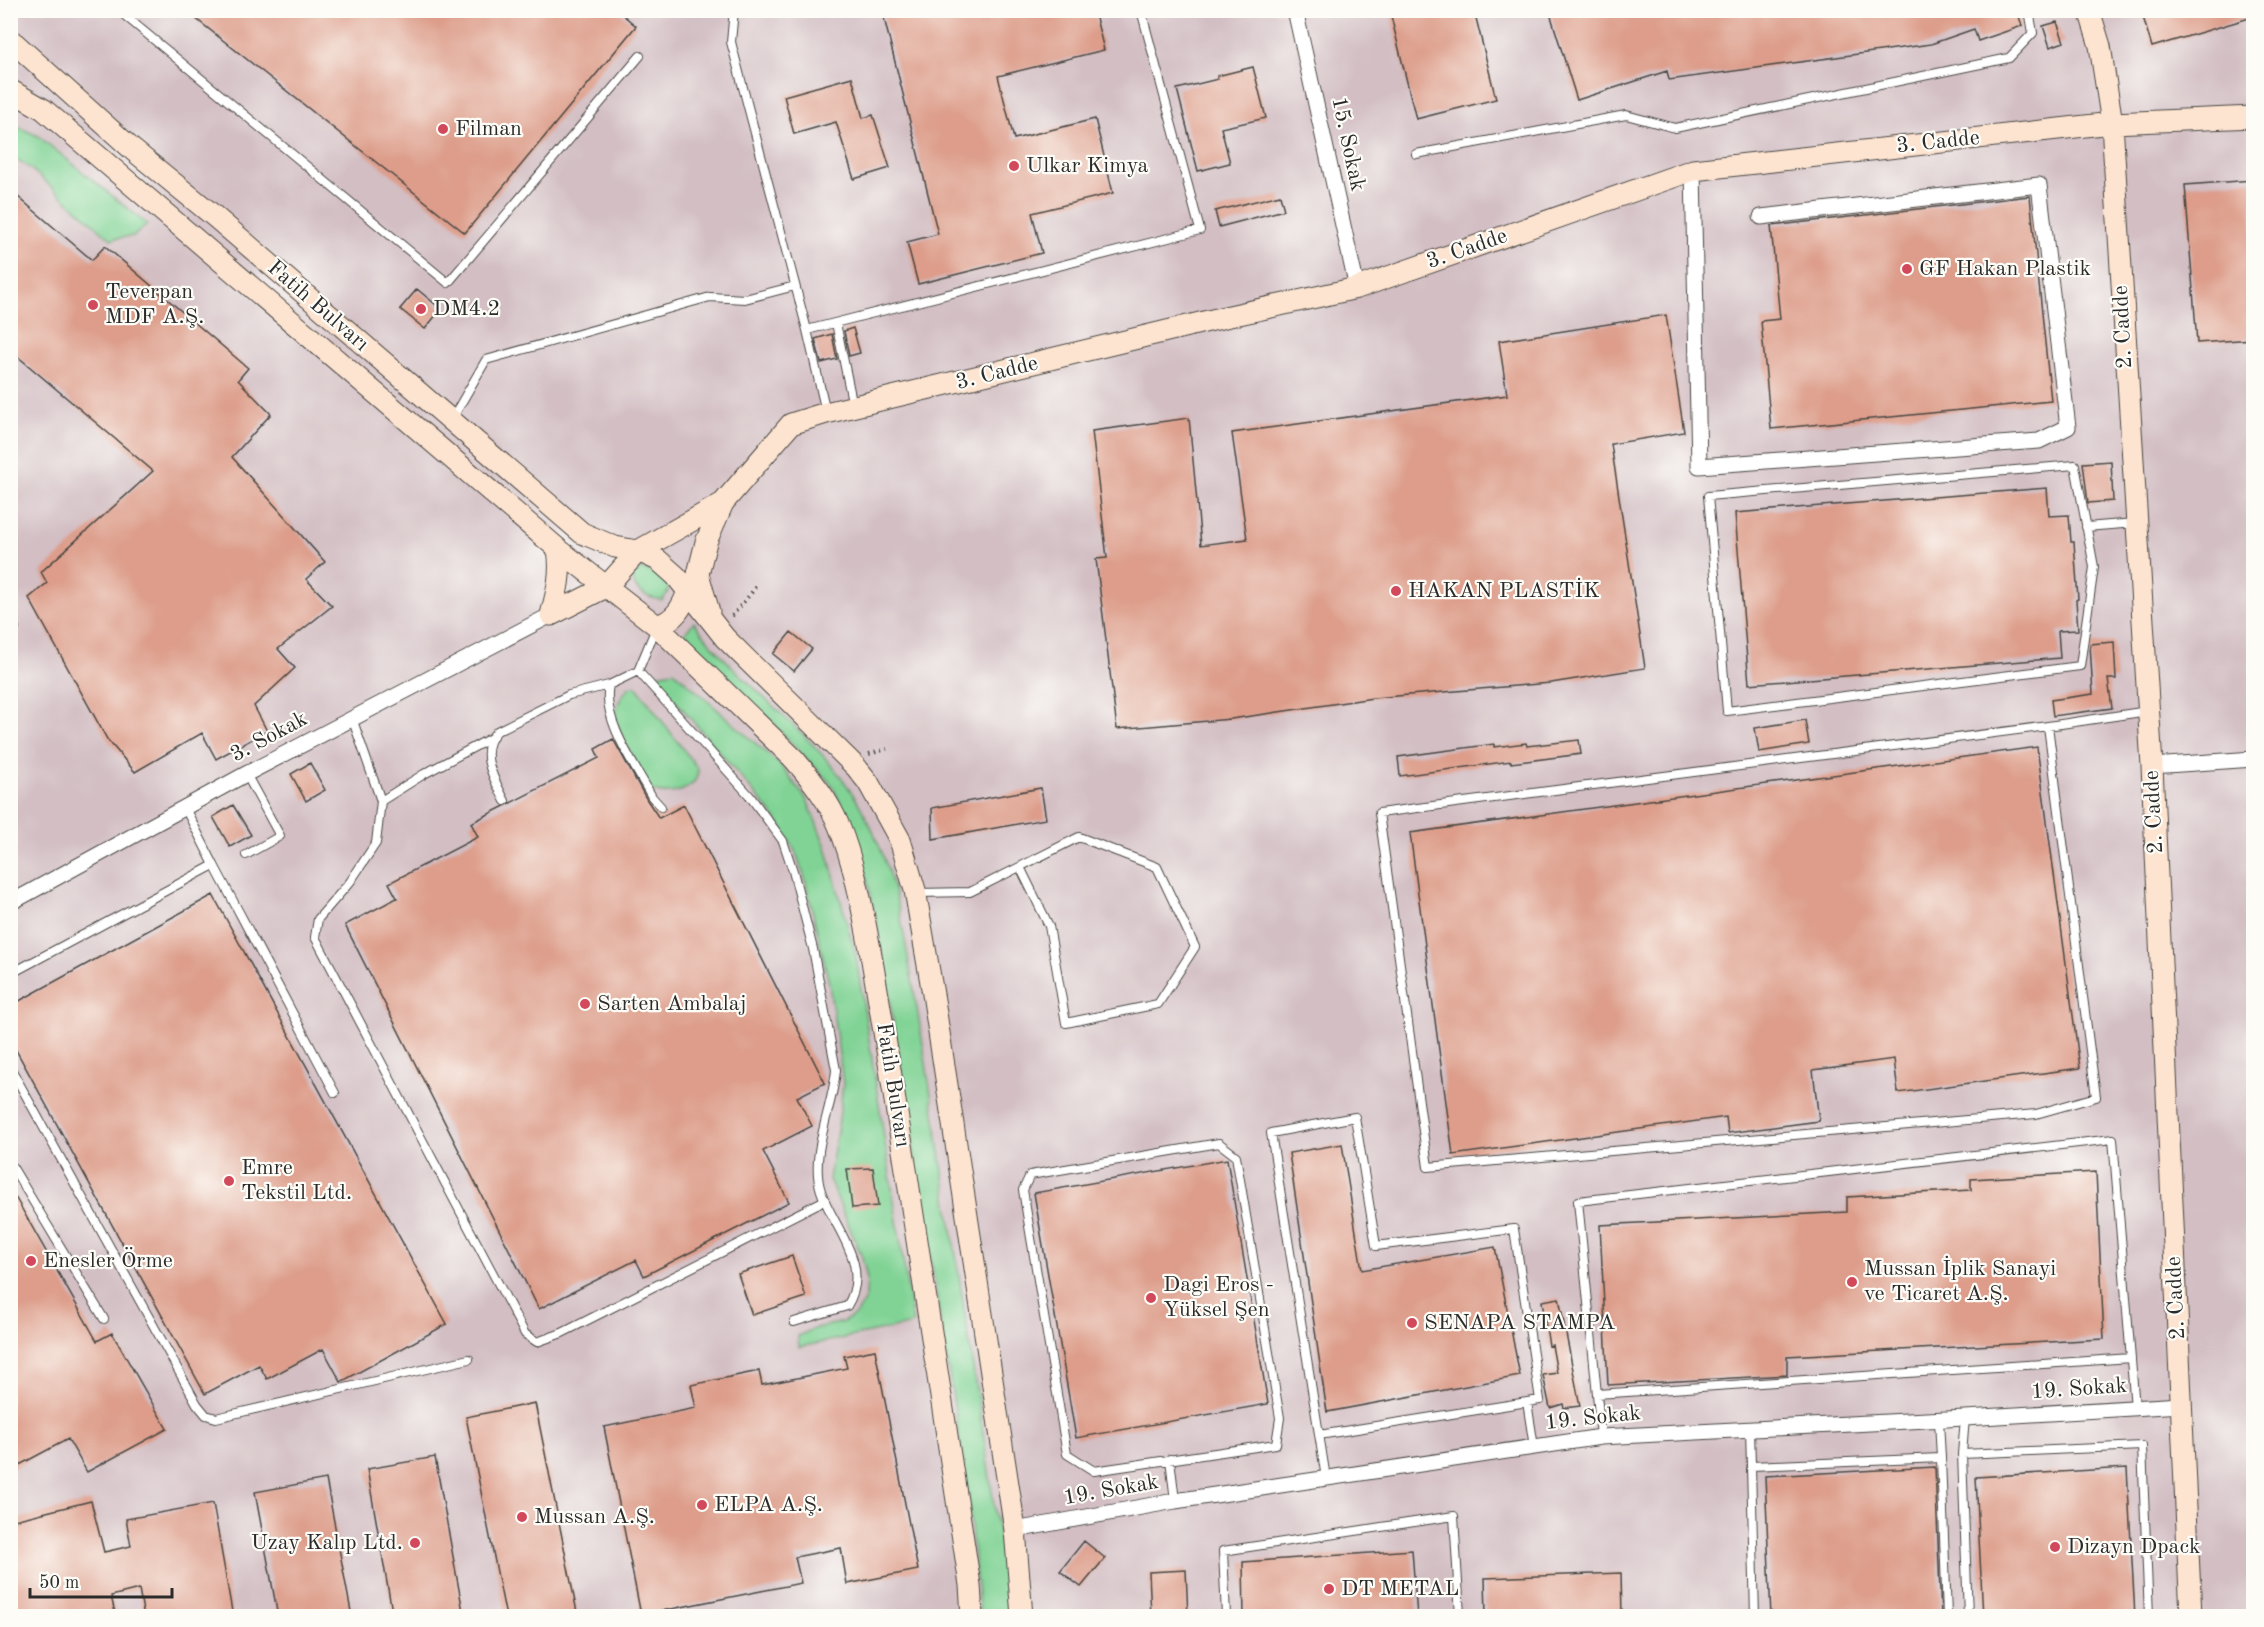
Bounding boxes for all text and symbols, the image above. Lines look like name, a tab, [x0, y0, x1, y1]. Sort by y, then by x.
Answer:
street label: 15. Sokak	[1327, 95, 1369, 193]
place label: Filman	[455, 118, 522, 140]
marker: Filman	[436, 122, 450, 136]
street label: 3. Cadde	[1895, 127, 1981, 157]
place label: Ulkar Kimya	[1026, 155, 1149, 177]
marker: Ulkar Kimya	[1007, 159, 1021, 173]
street label: 3. Cadde	[1424, 225, 1510, 273]
street label: Fatih Bulvarı	[263, 256, 373, 356]
place label: GF Hakan Plastik	[1919, 258, 2091, 280]
marker: GF Hakan Plastik	[1900, 262, 1914, 276]
place label: Teverpan MDF A.Ş.	[105, 281, 204, 328]
street label: 2. Cadde	[2110, 285, 2136, 369]
marker: Teverpan MDF A.Ş.	[86, 298, 100, 312]
place label: DM4.2	[433, 298, 500, 320]
marker: DM4.2	[414, 302, 428, 316]
street label: 3. Cadde	[954, 352, 1040, 394]
place label: HAKAN PLASTİK	[1408, 577, 1600, 602]
marker: HAKAN PLASTİK	[1389, 584, 1403, 598]
street label: 3. Sokak	[227, 708, 311, 766]
street label: 2. Cadde	[2141, 770, 2167, 854]
place label: Sarten Ambalaj	[597, 993, 747, 1015]
marker: Sarten Ambalaj	[578, 997, 592, 1011]
street label: Fatih Bulvarı	[872, 1021, 914, 1149]
place label: Emre Tekstil Ltd.	[241, 1157, 352, 1204]
marker: Emre Tekstil Ltd.	[222, 1174, 236, 1188]
place label: Enesler Örme	[43, 1247, 173, 1272]
marker: Enesler Örme	[24, 1254, 38, 1268]
place label: Mussan İplik Sanayi ve Ticaret A.Ş.	[1864, 1255, 2056, 1305]
street label: 2. Cadde	[2163, 1256, 2189, 1340]
place label: Dagi Eros - Yüksel Şen	[1163, 1274, 1274, 1321]
marker: Mussan İplik Sanayi ve Ticaret A.Ş.	[1845, 1275, 1859, 1289]
marker: Dagi Eros - Yüksel Şen	[1144, 1291, 1158, 1305]
place label: SENAPA STAMPA	[1424, 1312, 1615, 1334]
marker: SENAPA STAMPA	[1405, 1316, 1419, 1330]
street label: 19. Sokak	[2030, 1375, 2128, 1403]
street label: 19. Sokak	[1544, 1402, 1642, 1434]
street label: 19. Sokak	[1062, 1471, 1160, 1509]
place label: ELPA A.Ş.	[714, 1494, 823, 1516]
marker: ELPA A.Ş.	[695, 1498, 709, 1512]
place label: Mussan A.Ş.	[534, 1506, 655, 1528]
marker: Mussan A.Ş.	[515, 1510, 529, 1524]
place label: Uzay Kalıp Ltd.	[251, 1532, 403, 1554]
marker: Uzay Kalıp Ltd.	[408, 1536, 422, 1550]
place label: Dizayn Dpack	[2067, 1536, 2200, 1558]
marker: Dizayn Dpack	[2048, 1540, 2062, 1554]
scale bar	[30, 1561, 172, 1599]
text: 50 m	[39, 1574, 79, 1592]
place label: DT METAL	[1341, 1578, 1459, 1600]
marker: DT METAL	[1322, 1582, 1336, 1596]

